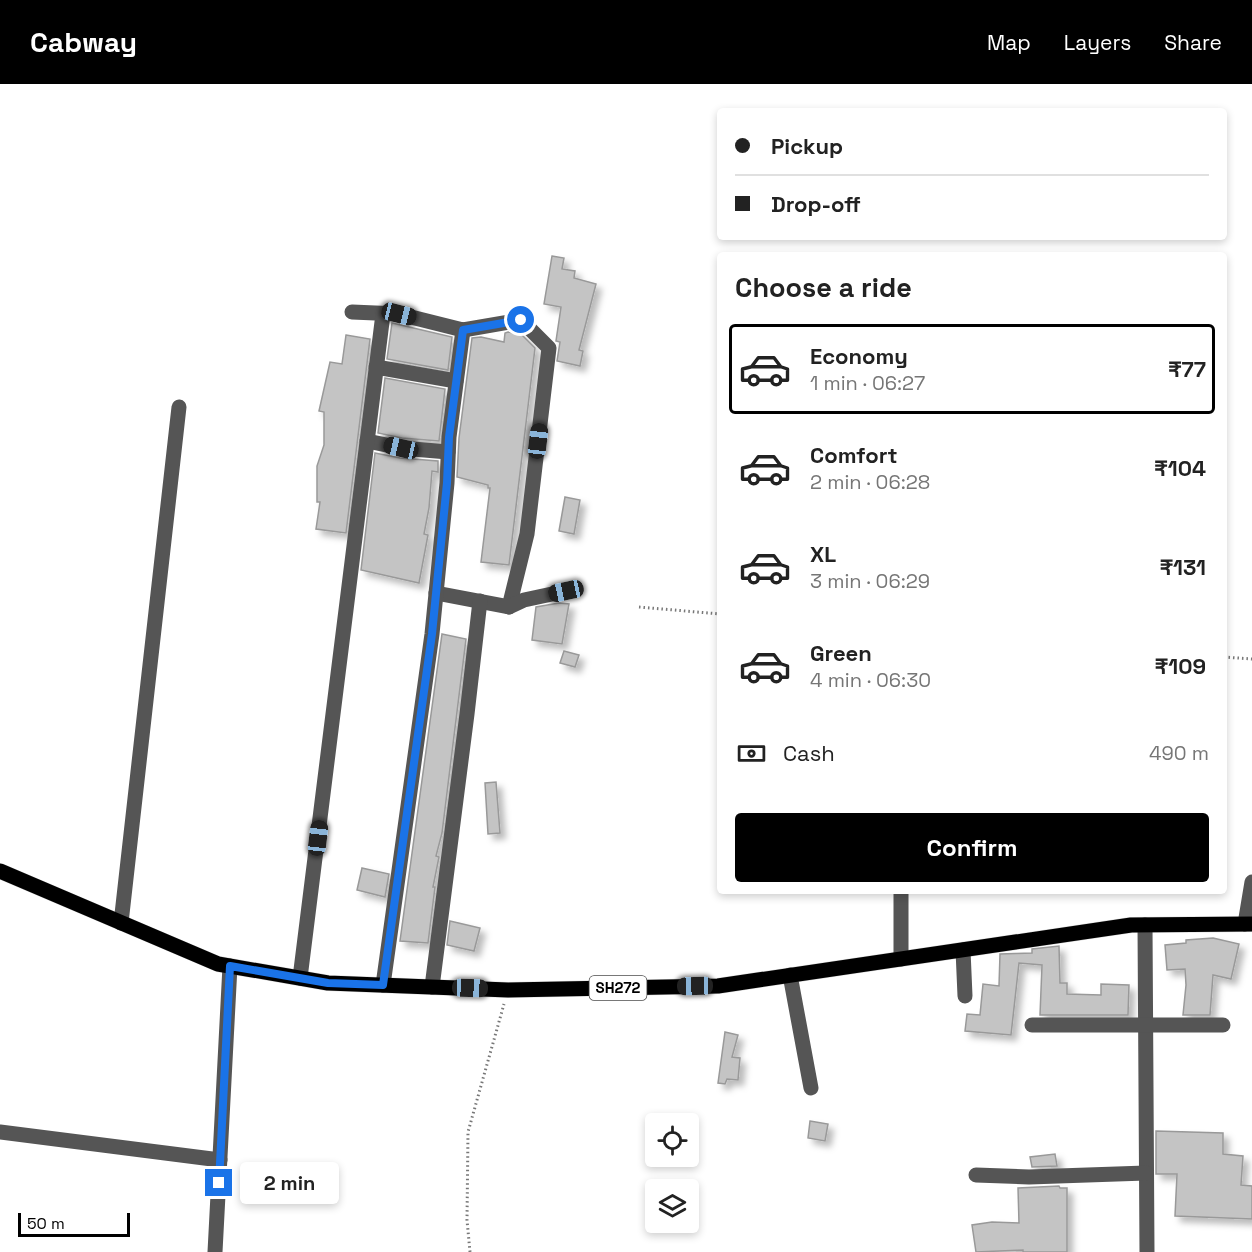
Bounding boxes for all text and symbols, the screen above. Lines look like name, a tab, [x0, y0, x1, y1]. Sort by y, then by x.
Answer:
text: Cabway	[30, 24, 137, 60]
text: Map	[987, 29, 1031, 56]
text: Layers	[1064, 29, 1131, 56]
text: Share	[1164, 29, 1222, 56]
text: Pickup	[771, 132, 843, 160]
text: Drop-off	[771, 190, 861, 218]
text: Choose a ride	[735, 270, 912, 305]
car	[379, 301, 419, 327]
route start	[507, 306, 534, 333]
icon: car	[738, 342, 792, 396]
text: Economy	[810, 342, 908, 370]
text: ₹77	[1168, 355, 1206, 383]
text: 1 min · 06:27	[810, 370, 925, 396]
car	[527, 422, 549, 460]
car	[381, 435, 421, 461]
icon: car	[738, 441, 792, 495]
text: Comfort	[810, 441, 898, 469]
text: ₹104	[1154, 454, 1206, 482]
text: 2 min · 06:28	[810, 469, 930, 495]
icon: car	[738, 540, 792, 594]
text: XL	[810, 540, 836, 568]
text: ₹131	[1159, 553, 1206, 581]
text: 3 min · 06:29	[810, 568, 930, 594]
car	[547, 578, 585, 604]
icon: car	[738, 639, 792, 693]
text: Green	[810, 639, 872, 667]
text: ₹109	[1155, 652, 1206, 680]
text: 4 min · 06:30	[810, 667, 931, 693]
icon: cash	[735, 737, 768, 770]
text: Cash	[783, 739, 835, 767]
text: 490 m	[1149, 740, 1209, 766]
button: Confirm	[735, 813, 1209, 882]
car	[307, 819, 329, 857]
road number: SH272	[590, 976, 646, 1000]
car	[677, 977, 713, 995]
car	[452, 978, 488, 998]
map controls	[645, 1113, 699, 1233]
button: locate	[645, 1113, 699, 1167]
callout: 2 min	[240, 1162, 339, 1204]
route end	[205, 1169, 232, 1196]
text: 2 min	[264, 1170, 315, 1196]
button: layers	[645, 1179, 699, 1233]
scale bar	[18, 1210, 130, 1238]
text: 50 m	[27, 1213, 65, 1234]

